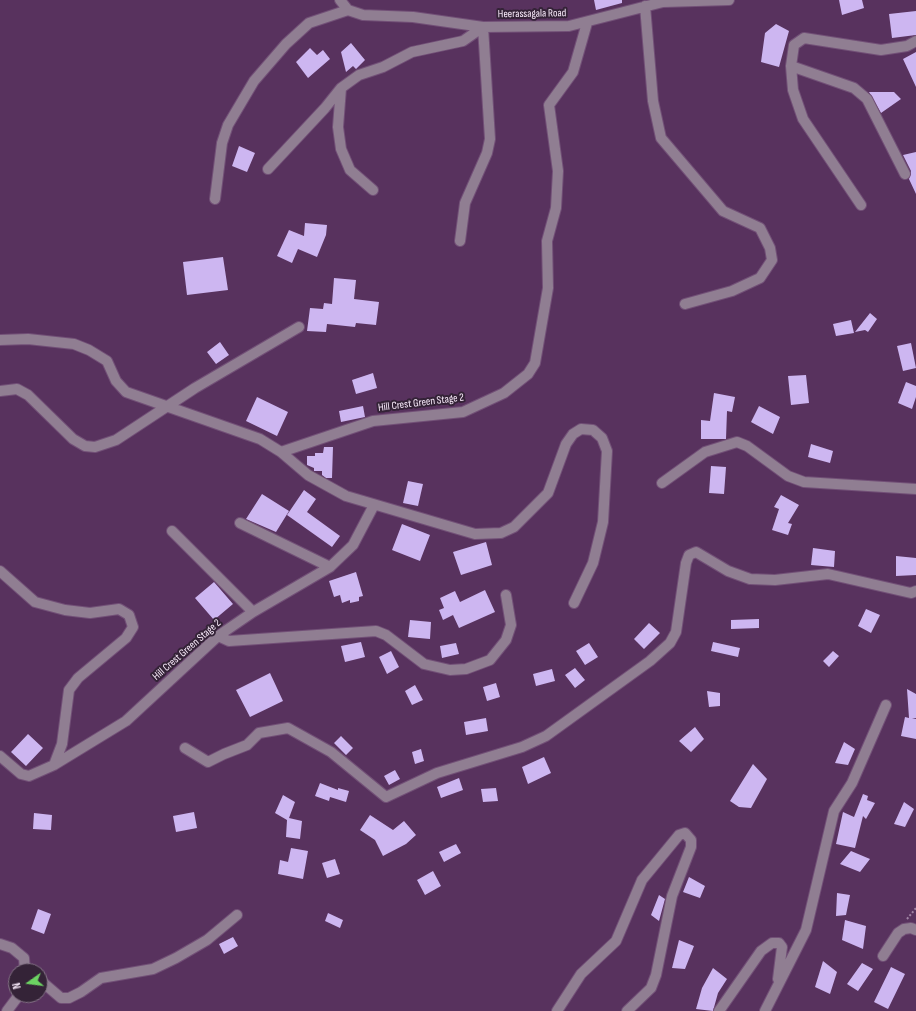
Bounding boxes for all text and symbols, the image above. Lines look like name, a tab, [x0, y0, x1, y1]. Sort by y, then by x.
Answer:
street label: Heerassagala Road	[498, 7, 566, 21]
street label: Hill Crest Green Stage 2	[377, 391, 465, 415]
street label: Hill Crest Green Stage 2	[150, 617, 224, 683]
north arrow	[8, 963, 48, 1003]
text: N	[10, 981, 24, 990]

